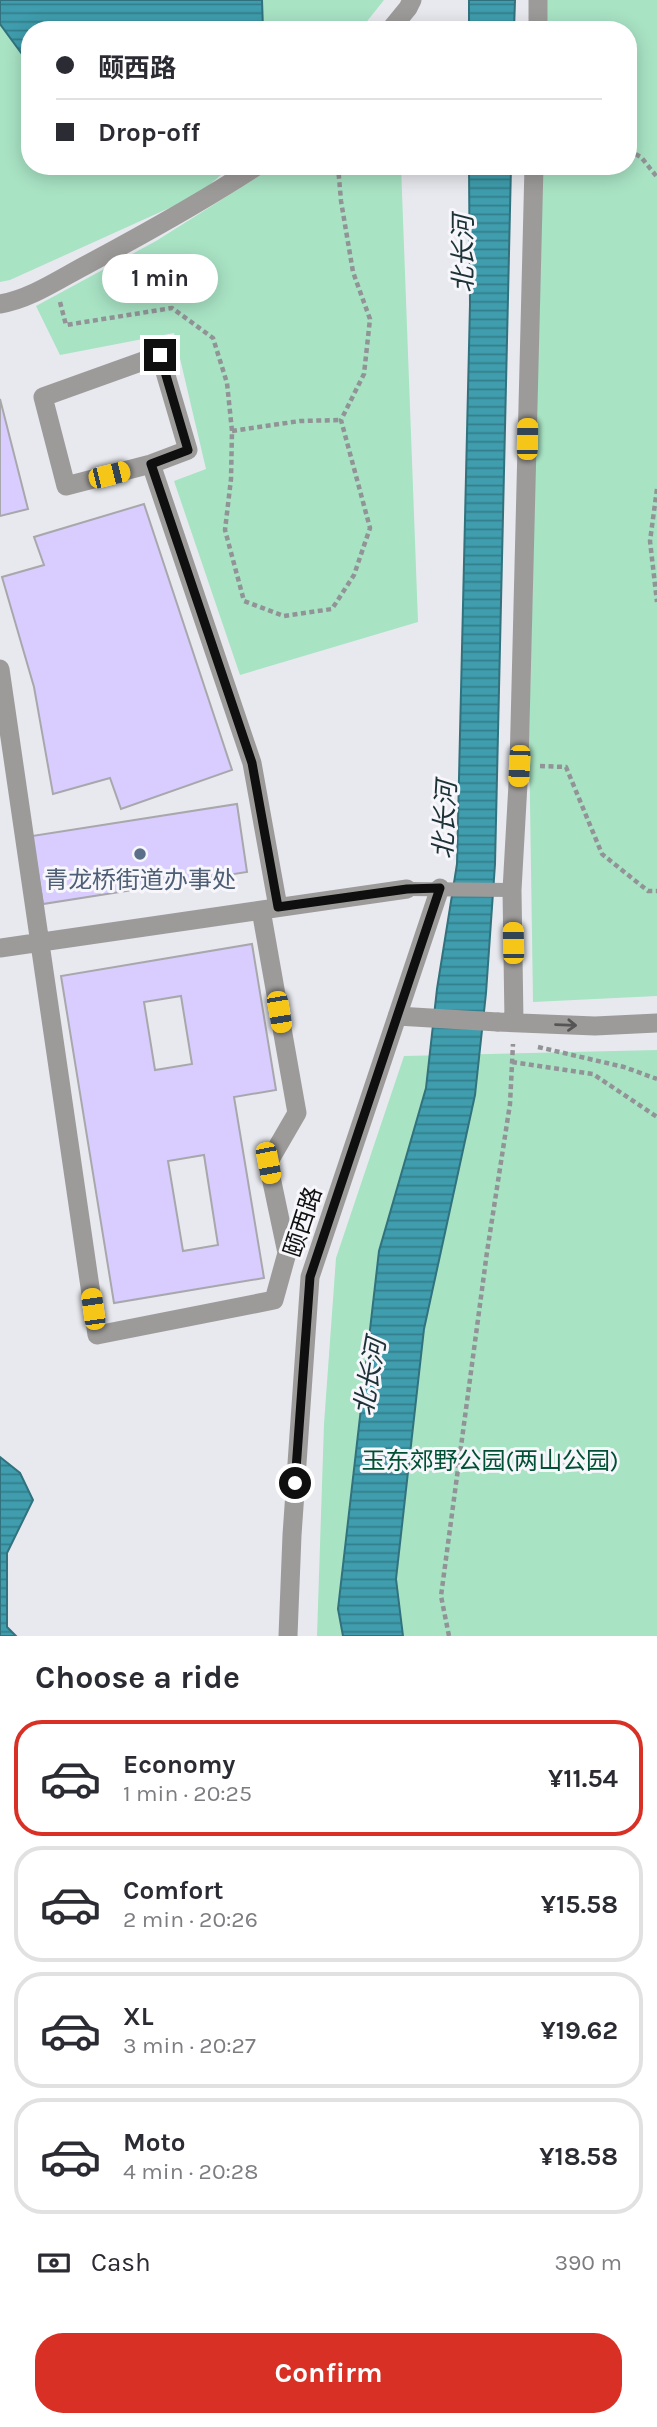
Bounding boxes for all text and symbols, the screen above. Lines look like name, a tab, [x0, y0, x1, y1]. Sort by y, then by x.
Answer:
text: 颐西路	[98, 53, 176, 84]
text: Drop-off	[98, 117, 200, 148]
water label: 北长河	[448, 210, 479, 293]
callout: 1 min	[102, 254, 218, 302]
text: 1 min	[131, 265, 189, 292]
route end	[144, 339, 176, 371]
car	[517, 418, 538, 460]
car	[87, 460, 132, 490]
car	[508, 744, 531, 788]
water label: 北长河	[427, 775, 463, 860]
marker: 青龙桥街道办事处	[132, 846, 148, 862]
place label: 青龙桥街道办事处	[44, 866, 236, 894]
car	[503, 922, 524, 964]
car	[266, 989, 293, 1035]
one-way arrow	[555, 1018, 578, 1031]
car	[254, 1140, 283, 1186]
street label: 颐西路	[279, 1183, 327, 1261]
car	[80, 1287, 107, 1331]
water label: 北长河	[348, 1331, 393, 1418]
park label: 玉东郊野公园(两山公园)	[361, 1447, 619, 1475]
route start	[279, 1467, 311, 1499]
text: Choose a ride	[35, 1659, 240, 1696]
icon: car	[39, 1747, 102, 1810]
text: Economy	[123, 1749, 235, 1780]
text: ¥11.54	[548, 1763, 618, 1794]
text: 1 min · 20:25	[123, 1780, 252, 1807]
icon: car	[39, 1873, 102, 1936]
text: Comfort	[123, 1875, 224, 1906]
text: ¥15.58	[541, 1889, 618, 1920]
text: 2 min · 20:26	[123, 1906, 258, 1933]
icon: car	[39, 1999, 102, 2062]
text: XL	[123, 2001, 154, 2032]
text: ¥19.62	[541, 2015, 618, 2046]
text: 3 min · 20:27	[123, 2032, 256, 2059]
icon: car	[39, 2125, 102, 2188]
text: Moto	[123, 2127, 185, 2158]
text: ¥18.58	[539, 2141, 618, 2172]
text: 4 min · 20:28	[123, 2158, 258, 2185]
icon: cash	[35, 2244, 73, 2282]
text: Cash	[91, 2247, 151, 2278]
text: 390 m	[554, 2249, 622, 2276]
button: Confirm	[35, 2333, 622, 2413]

